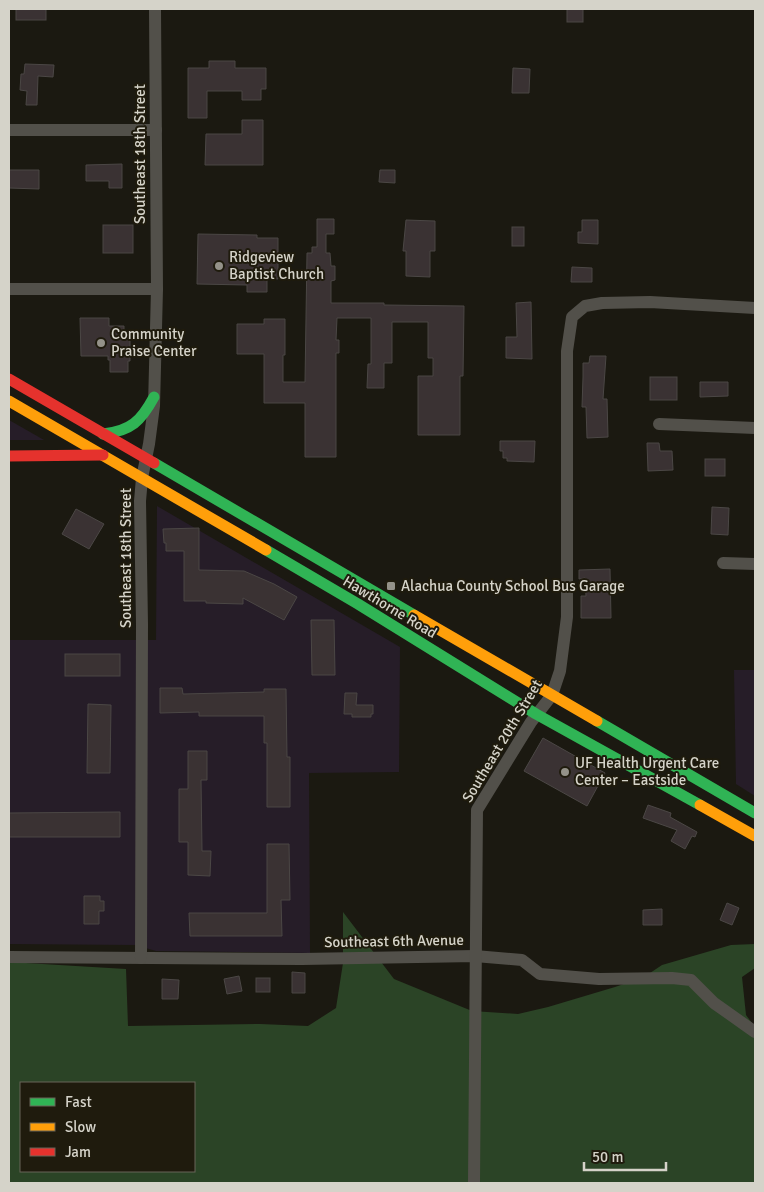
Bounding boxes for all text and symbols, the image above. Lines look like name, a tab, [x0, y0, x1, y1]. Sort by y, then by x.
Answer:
street label: Southeast 18th Street	[131, 84, 149, 224]
place label: Ridgeview Baptist Church	[229, 248, 324, 283]
marker: Ridgeview Baptist Church	[213, 260, 225, 272]
place label: Community Praise Center	[111, 325, 197, 360]
marker: Community Praise Center	[95, 337, 107, 349]
street label: Southeast 18th Street	[117, 488, 135, 628]
street label: Hawthorne Road	[340, 572, 440, 642]
place label: Alachua County School Bus Garage	[401, 577, 625, 595]
marker: Alachua County School Bus Garage	[385, 580, 397, 592]
street label: Southeast 20th Street	[458, 676, 546, 806]
place label: UF Health Urgent Care Center – Eastside	[575, 754, 719, 789]
marker: UF Health Urgent Care Center – Eastside	[559, 766, 571, 778]
street label: Southeast 6th Avenue	[324, 931, 464, 951]
legend	[20, 1082, 195, 1172]
text: Fast	[65, 1093, 92, 1111]
text: Slow	[65, 1118, 96, 1136]
scale bar	[584, 1140, 666, 1172]
text: Jam	[65, 1143, 91, 1161]
text: 50 m	[592, 1148, 623, 1166]

